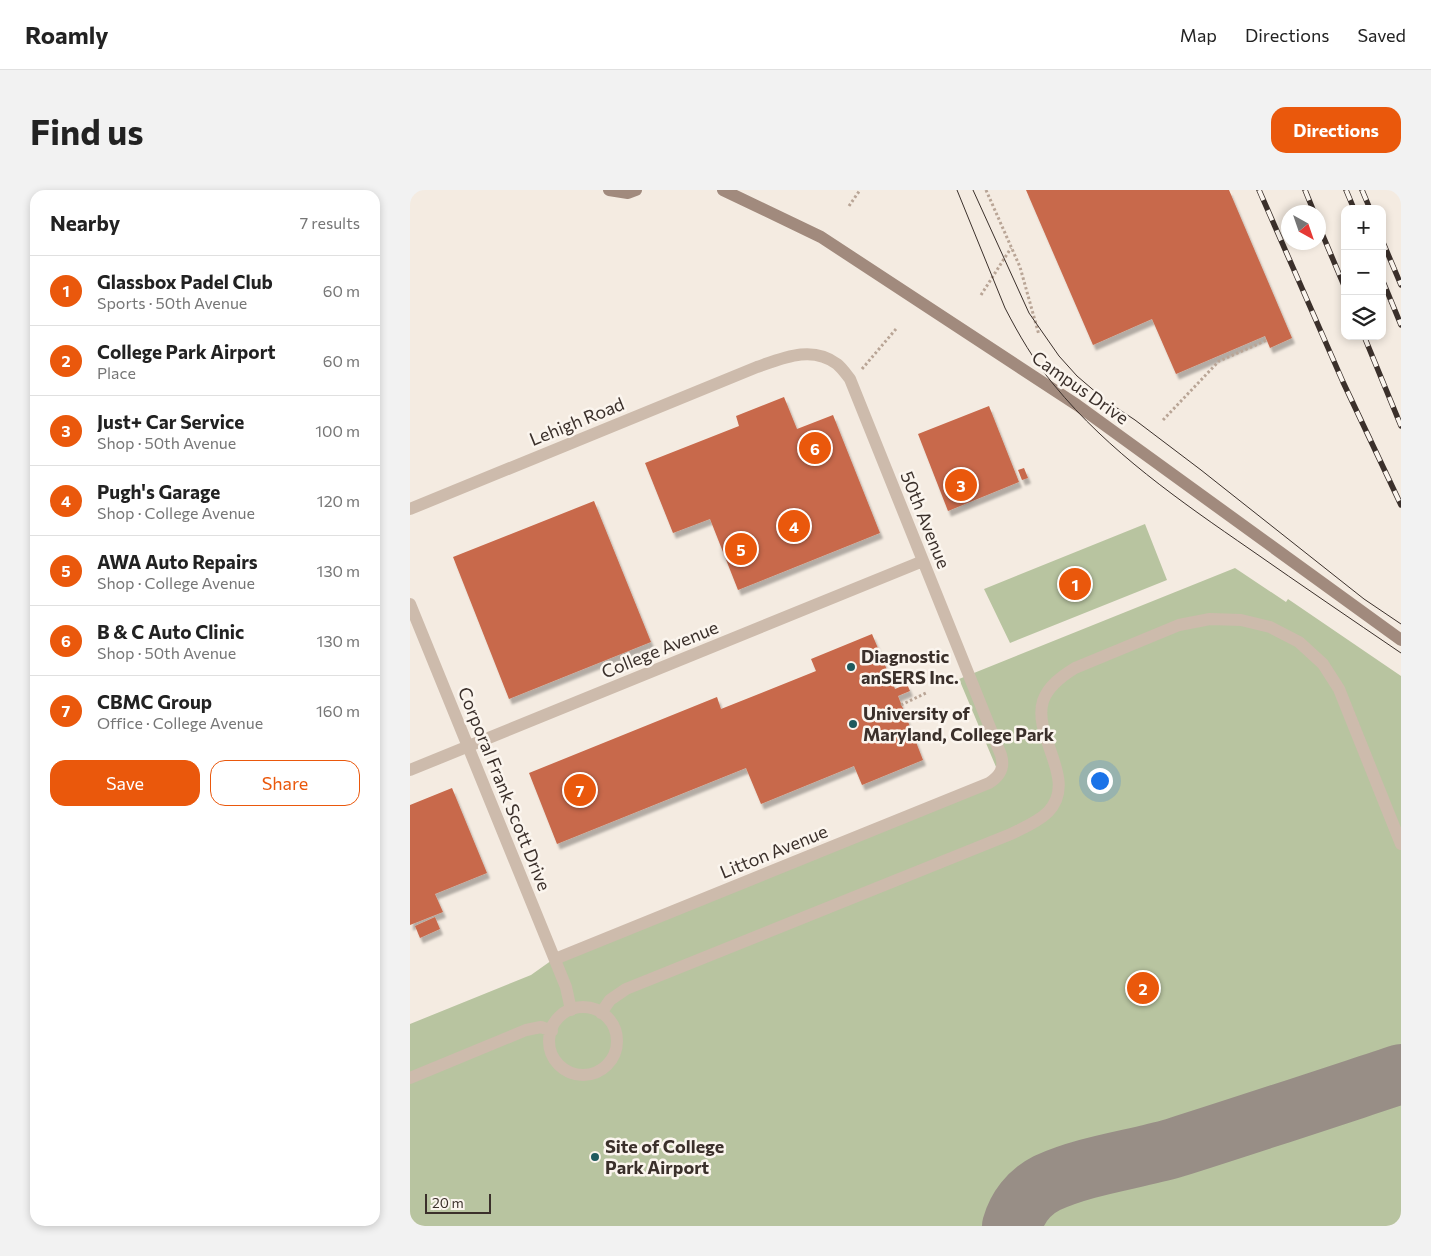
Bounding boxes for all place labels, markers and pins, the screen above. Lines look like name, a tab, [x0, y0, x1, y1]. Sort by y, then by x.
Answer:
pin: 6	[799, 429, 831, 467]
pin: 3	[945, 466, 977, 504]
pin: 4	[778, 507, 810, 545]
pin: 5	[725, 530, 757, 568]
pin: 1	[1059, 565, 1091, 603]
place label: Diagnostic anSERS Inc.	[861, 645, 959, 688]
marker: Diagnostic anSERS Inc.	[845, 661, 857, 673]
place label: University of Maryland, College Park	[863, 702, 1055, 745]
marker: University of Maryland, College Park	[847, 718, 859, 730]
pin: 7	[564, 771, 596, 809]
pin: 2	[1127, 969, 1159, 1007]
place label: Site of College Park Airport	[605, 1135, 724, 1178]
marker: Site of College Park Airport	[589, 1151, 601, 1163]

